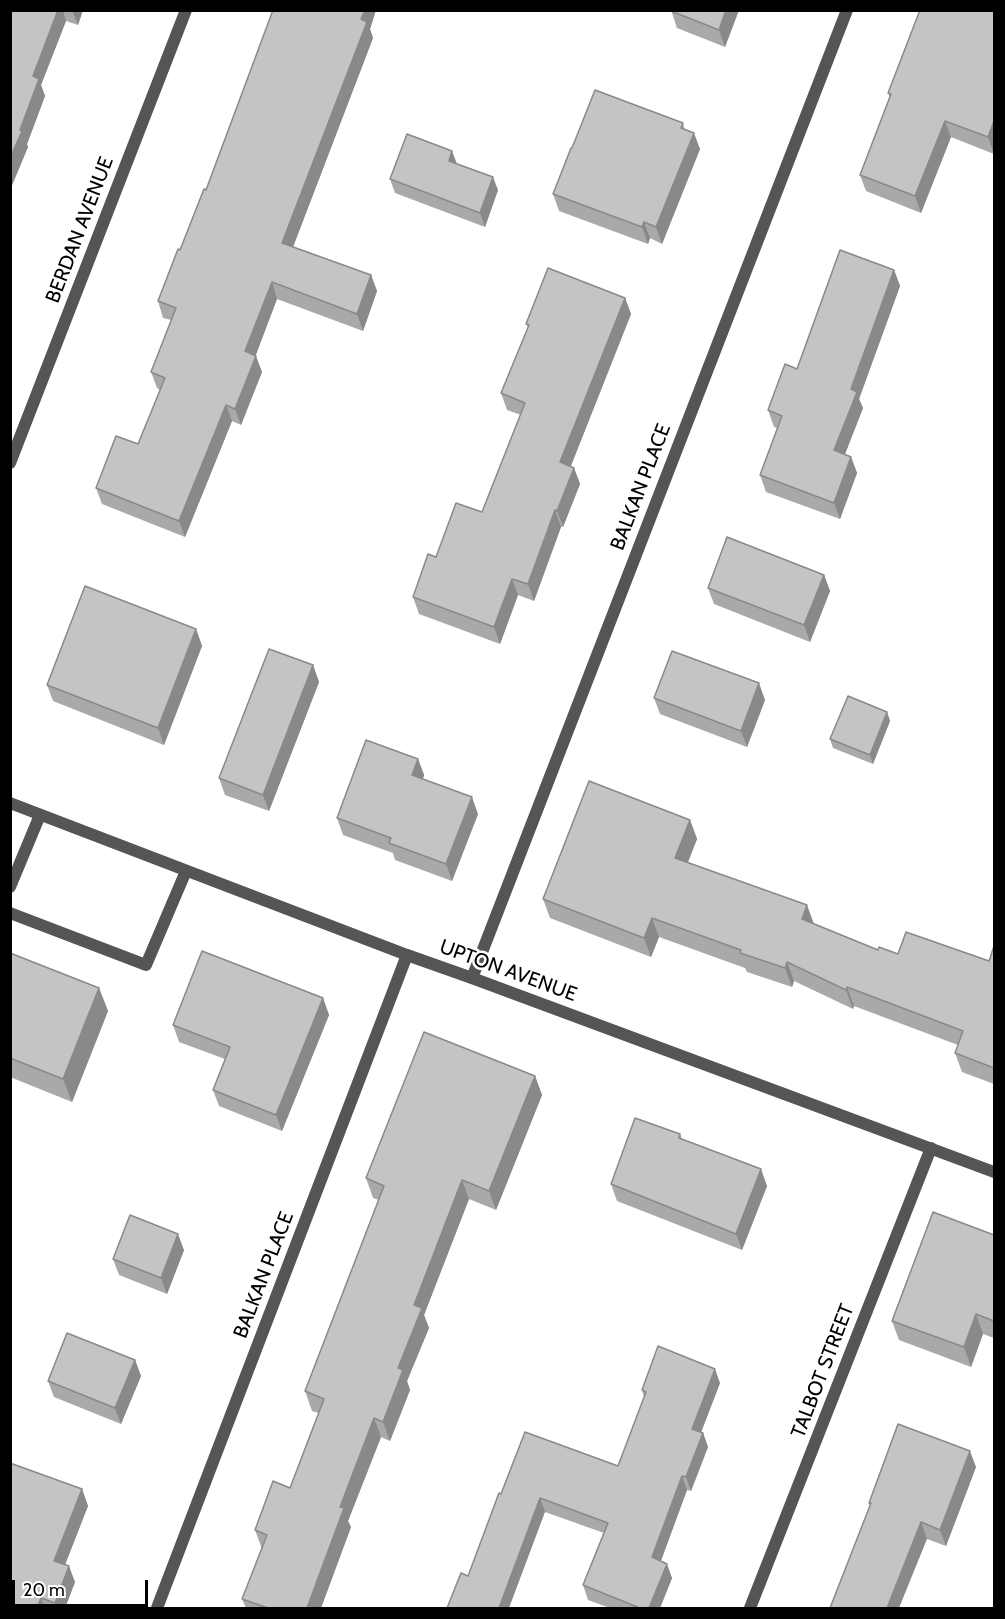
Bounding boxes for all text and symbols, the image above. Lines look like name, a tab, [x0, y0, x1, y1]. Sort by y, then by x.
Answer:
street label: BERDAN AVENUE	[41, 154, 119, 306]
street label: BALKAN PLACE	[606, 420, 676, 554]
street label: UPTON AVENUE	[436, 935, 580, 1007]
street label: BALKAN PLACE	[229, 1208, 299, 1342]
street label: TALBOT STREET	[787, 1301, 859, 1441]
scale bar	[15, 1568, 152, 1606]
text: 20 m	[23, 1579, 65, 1601]

